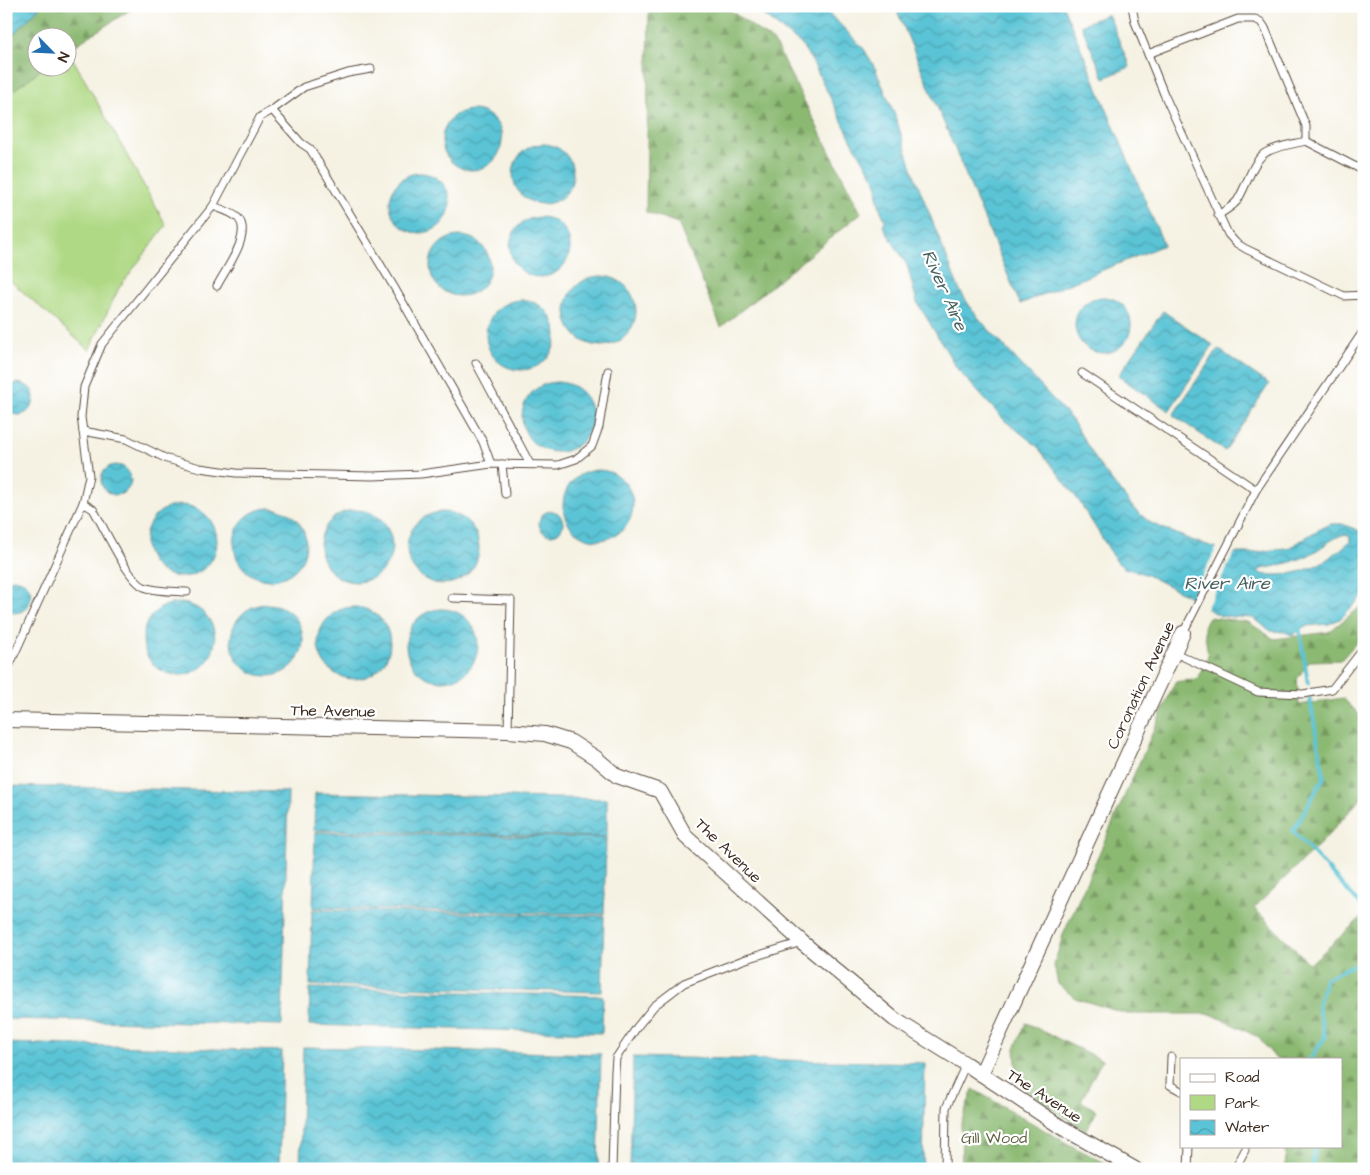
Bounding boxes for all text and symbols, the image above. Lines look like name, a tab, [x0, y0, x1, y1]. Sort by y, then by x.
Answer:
north arrow	[28, 28, 78, 78]
text: N	[52, 49, 74, 65]
water label: River Aire	[916, 246, 974, 336]
water label: River Aire	[1184, 571, 1271, 596]
street label: Coronation Avenue	[1102, 618, 1180, 753]
street label: The Avenue	[290, 699, 376, 723]
street label: The Avenue	[690, 813, 767, 888]
legend	[1180, 1058, 1342, 1148]
street label: The Avenue	[1003, 1063, 1086, 1128]
text: Road	[1225, 1067, 1260, 1088]
text: Park	[1225, 1093, 1260, 1114]
text: Water	[1225, 1117, 1269, 1138]
park label: Gill Wood	[961, 1127, 1027, 1149]

